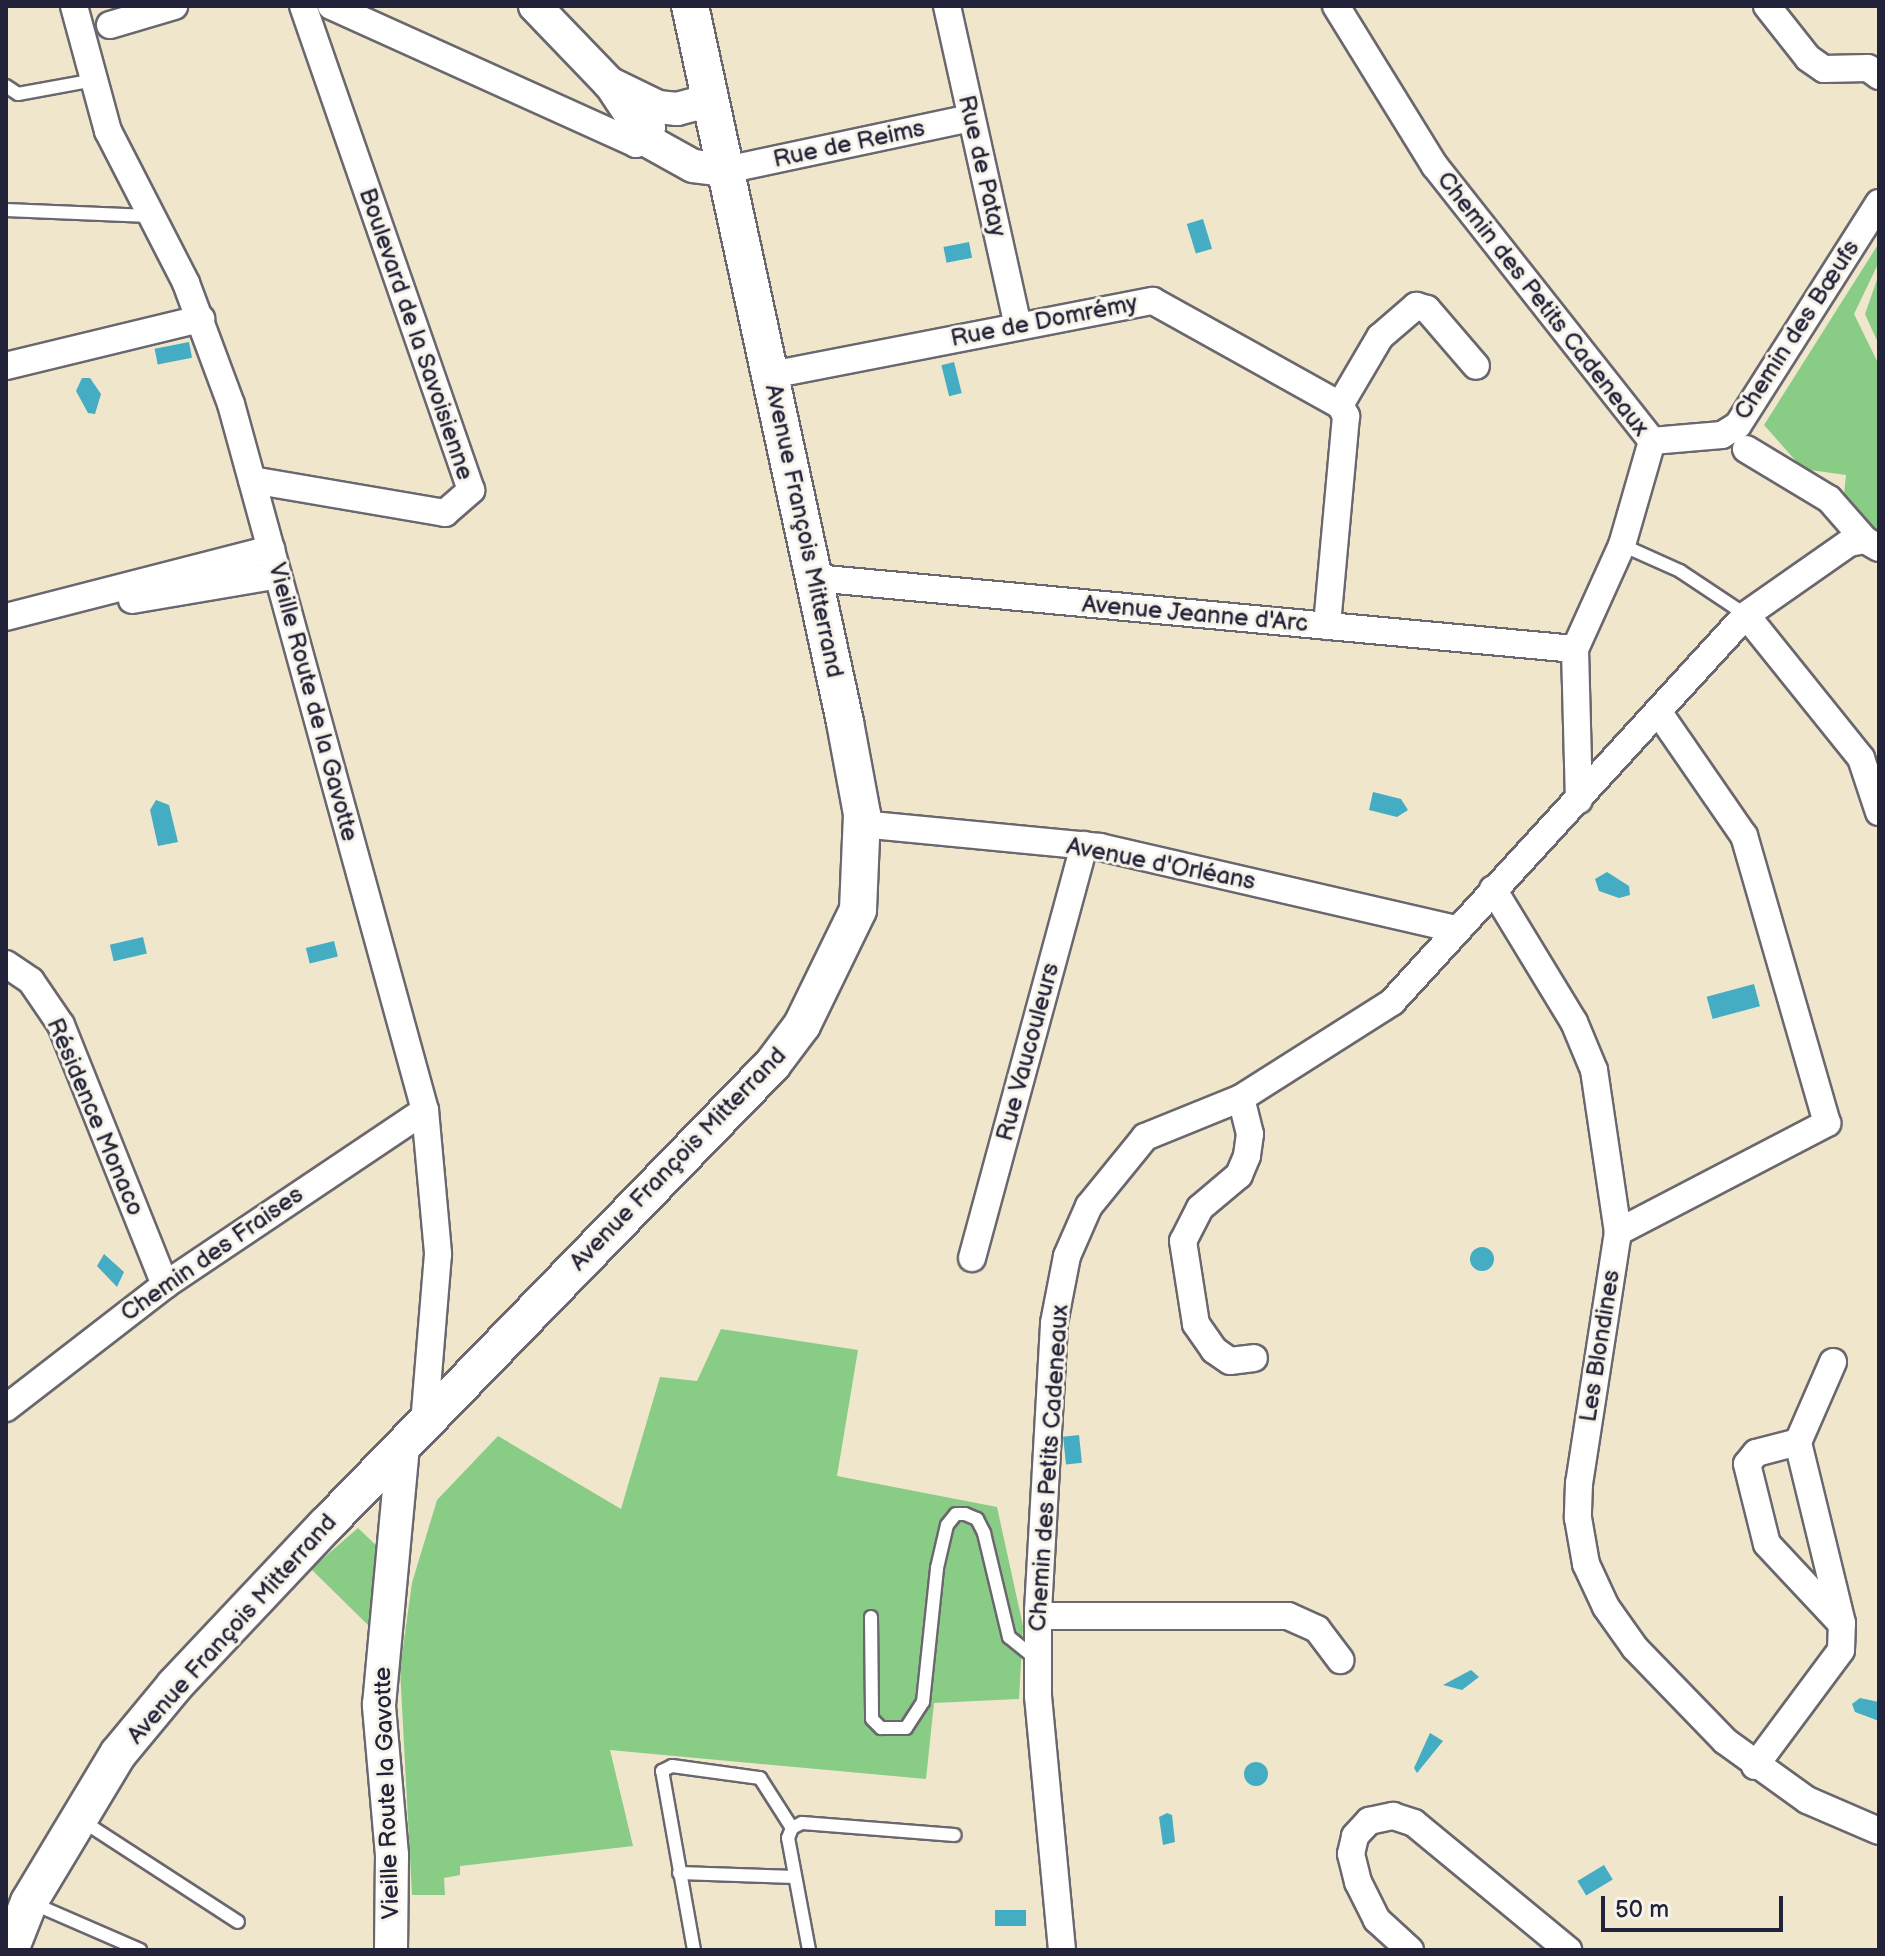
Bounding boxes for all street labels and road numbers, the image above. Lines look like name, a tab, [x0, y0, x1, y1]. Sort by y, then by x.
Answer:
street label: Rue de Patay	[952, 92, 1012, 240]
street label: Rue de Reims	[771, 114, 927, 174]
street label: Chemin des Petits Cadeneaux	[1431, 166, 1655, 442]
street label: Boulevard de la Savoisienne	[352, 184, 480, 484]
street label: Chemin des Bœufs	[1728, 235, 1866, 425]
street label: Rue de Domrémy	[948, 289, 1140, 353]
street label: Avenue François Mitterrand	[759, 382, 849, 680]
street label: Vieille Route de la Gavotte	[262, 560, 364, 844]
street label: Avenue Jeanne d'Arc	[1080, 590, 1310, 638]
street label: Avenue d'Orléans	[1064, 832, 1258, 896]
street label: Rue Vaucouleurs	[990, 959, 1066, 1145]
street label: Résidence Monaco	[40, 1014, 150, 1220]
street label: Avenue François Mitterrand	[564, 1041, 792, 1277]
street label: Chemin des Fraises	[115, 1180, 309, 1328]
street label: Les Blondines	[1574, 1268, 1626, 1424]
street label: Chemin des Petits Cadeneaux	[1023, 1303, 1075, 1633]
street label: Avenue François Mitterrand	[121, 1508, 343, 1750]
street label: Vieille Route la Gavotte	[368, 1666, 406, 1920]

